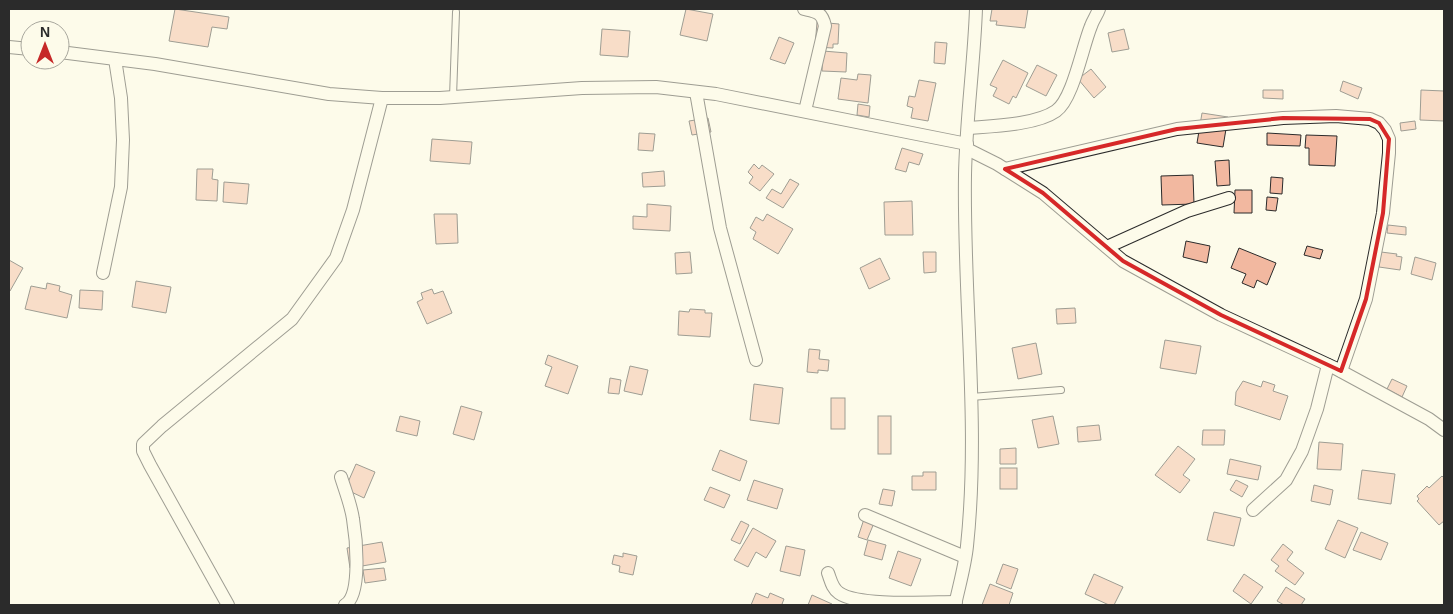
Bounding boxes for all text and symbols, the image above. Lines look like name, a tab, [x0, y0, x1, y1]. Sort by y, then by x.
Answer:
north arrow	[20, 20, 70, 70]
text: N	[40, 24, 50, 40]

